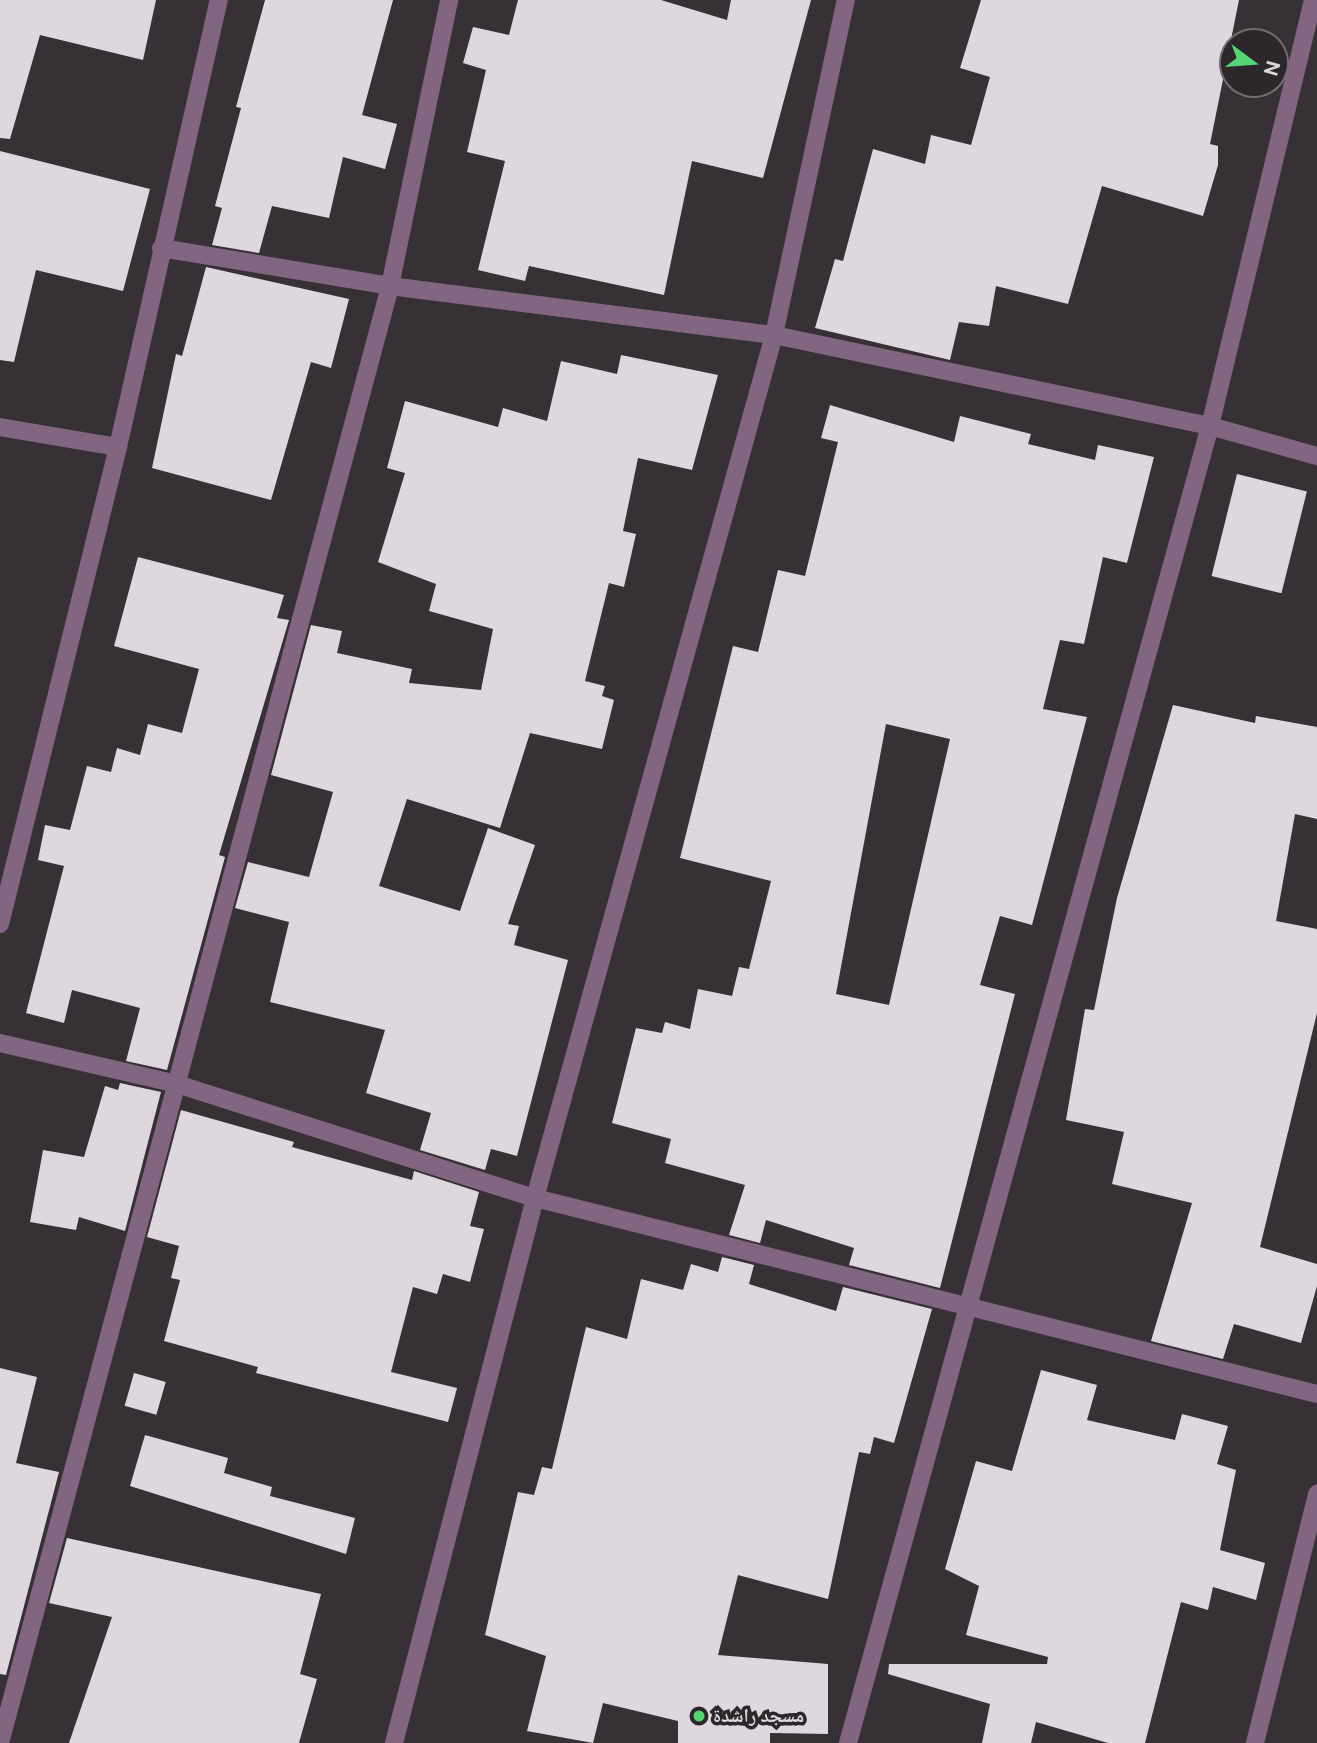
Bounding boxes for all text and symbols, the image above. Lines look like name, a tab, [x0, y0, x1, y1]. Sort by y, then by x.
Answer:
north arrow	[1219, 28, 1289, 98]
text: N	[1260, 58, 1285, 78]
place label: مسجد راشدة	[713, 1705, 804, 1727]
marker: مسجد راشدة	[691, 1708, 707, 1724]

